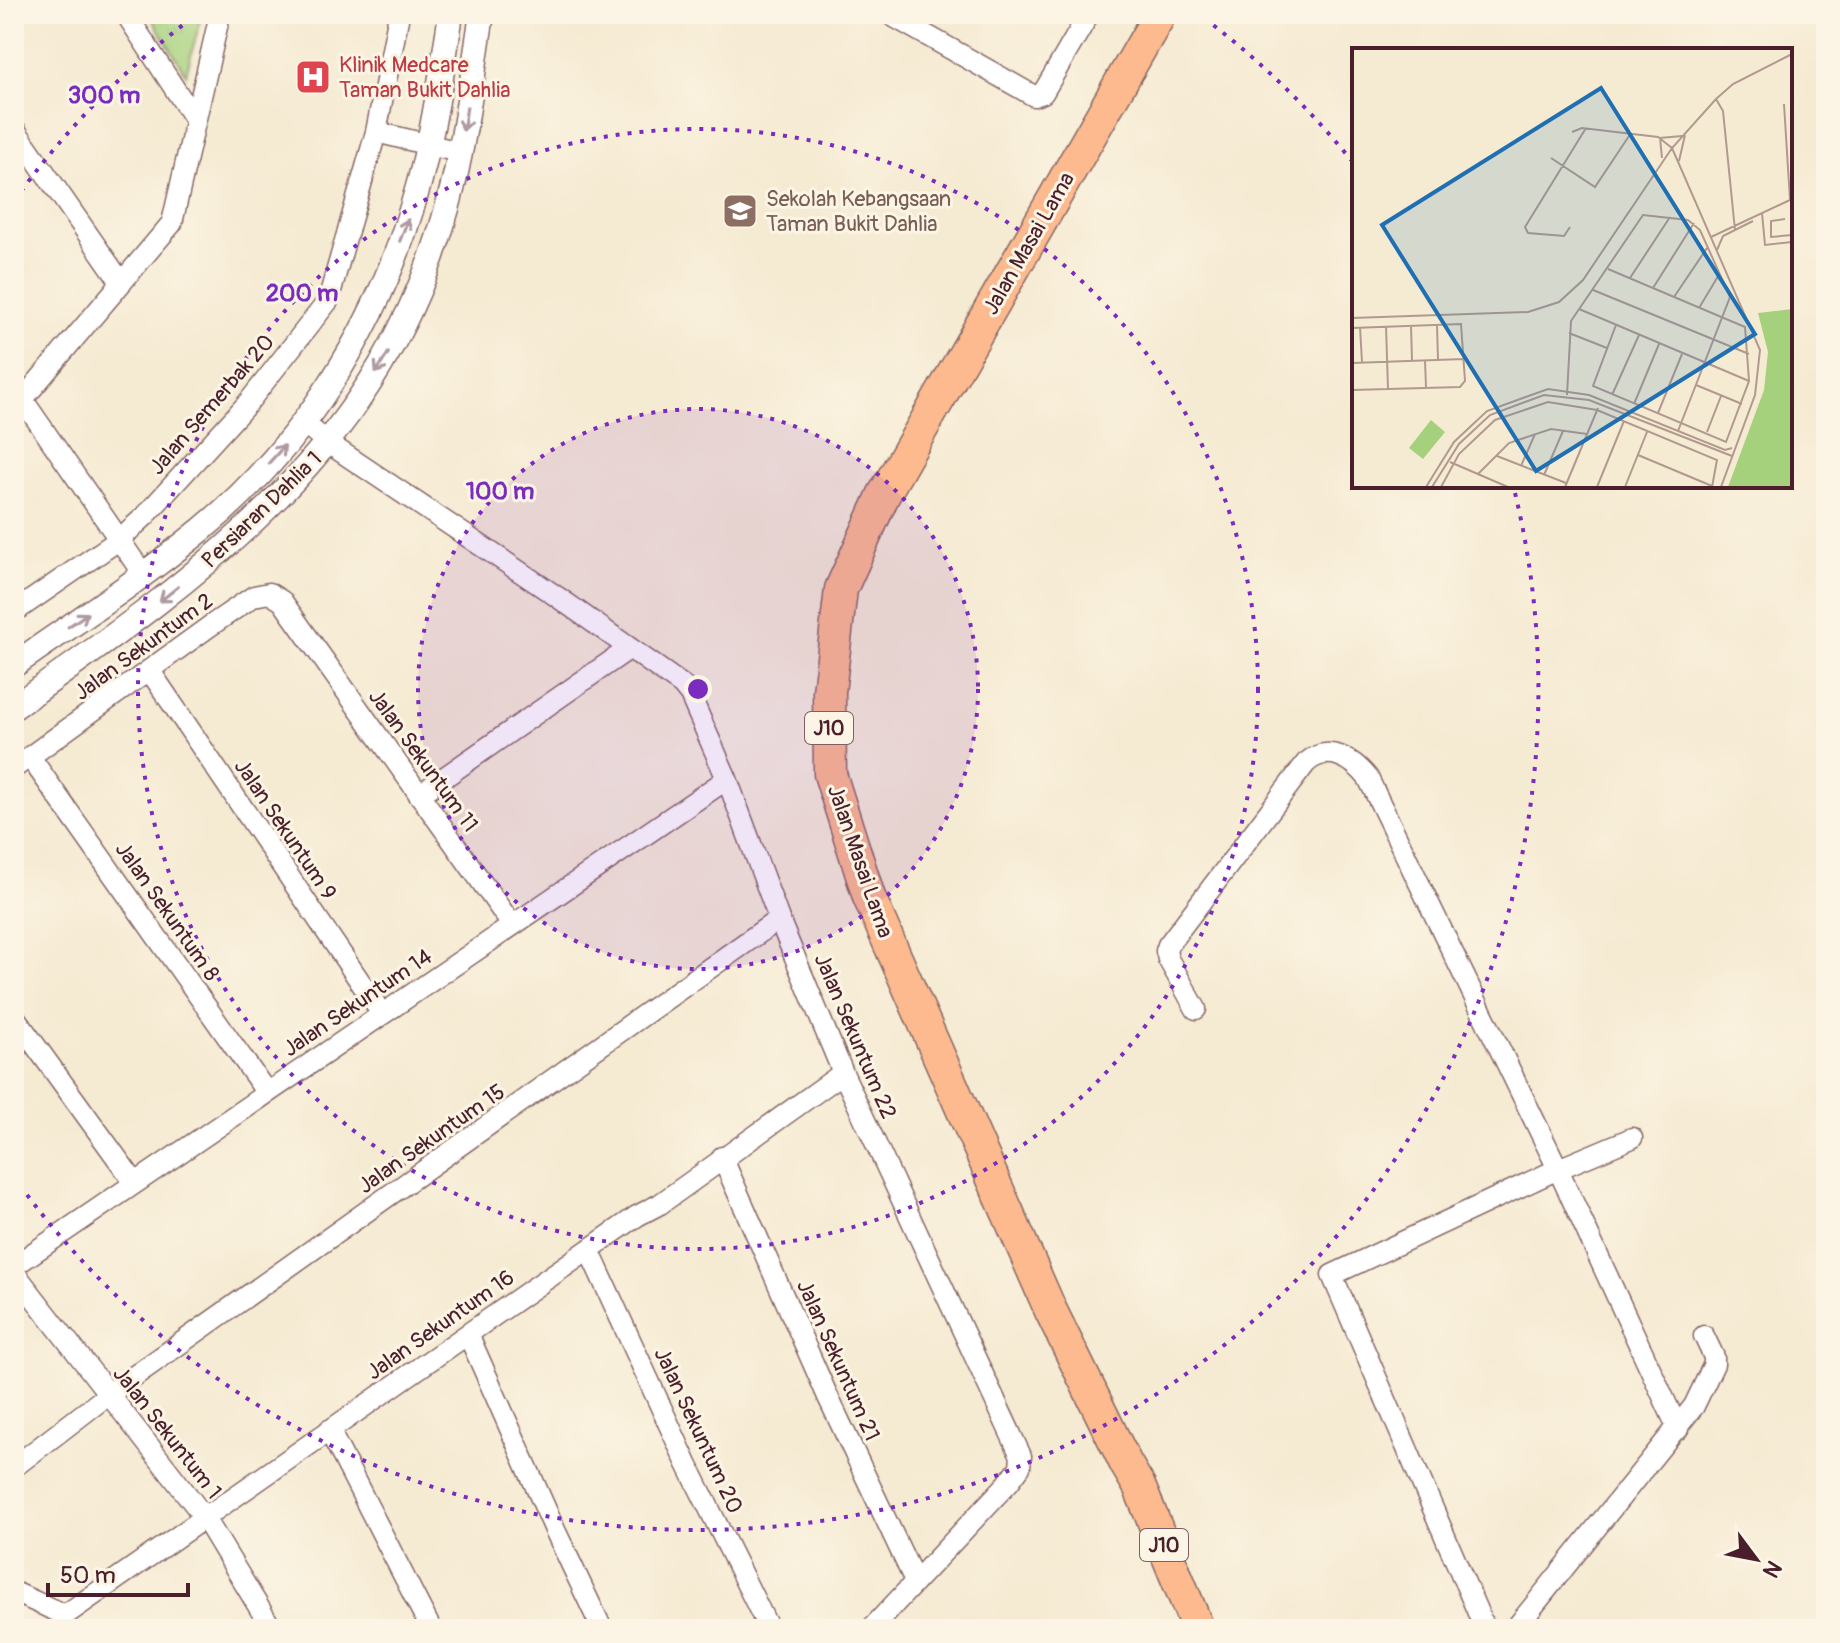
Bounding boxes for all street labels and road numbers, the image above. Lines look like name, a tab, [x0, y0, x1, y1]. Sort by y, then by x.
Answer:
street label: Jalan Masai Lama	[977, 167, 1081, 320]
street label: Jalan Semerbak 20	[143, 329, 280, 481]
street label: Persiaran Dahlia 1	[196, 445, 328, 574]
street label: Jalan Sekuntum 2	[69, 587, 218, 707]
street label: Jalan Sekuntum 11	[362, 684, 484, 837]
road number: J10	[805, 712, 853, 744]
street label: Jalan Sekuntum 9	[228, 754, 343, 905]
street label: Jalan Masai Lama	[821, 781, 899, 942]
street label: Jalan Sekuntum 8	[109, 837, 226, 987]
street label: Jalan Sekuntum 14	[278, 942, 438, 1063]
street label: Jalan Sekuntum 22	[808, 949, 903, 1123]
street label: Jalan Sekuntum 15	[353, 1078, 510, 1200]
street label: Jalan Sekuntum 16	[361, 1263, 520, 1386]
street label: Jalan Sekuntum 21	[790, 1275, 886, 1445]
street label: Jalan Sekuntum 20	[647, 1343, 749, 1518]
street label: Jalan Sekuntum 1	[107, 1361, 228, 1505]
road number: J10	[1140, 1529, 1188, 1561]

